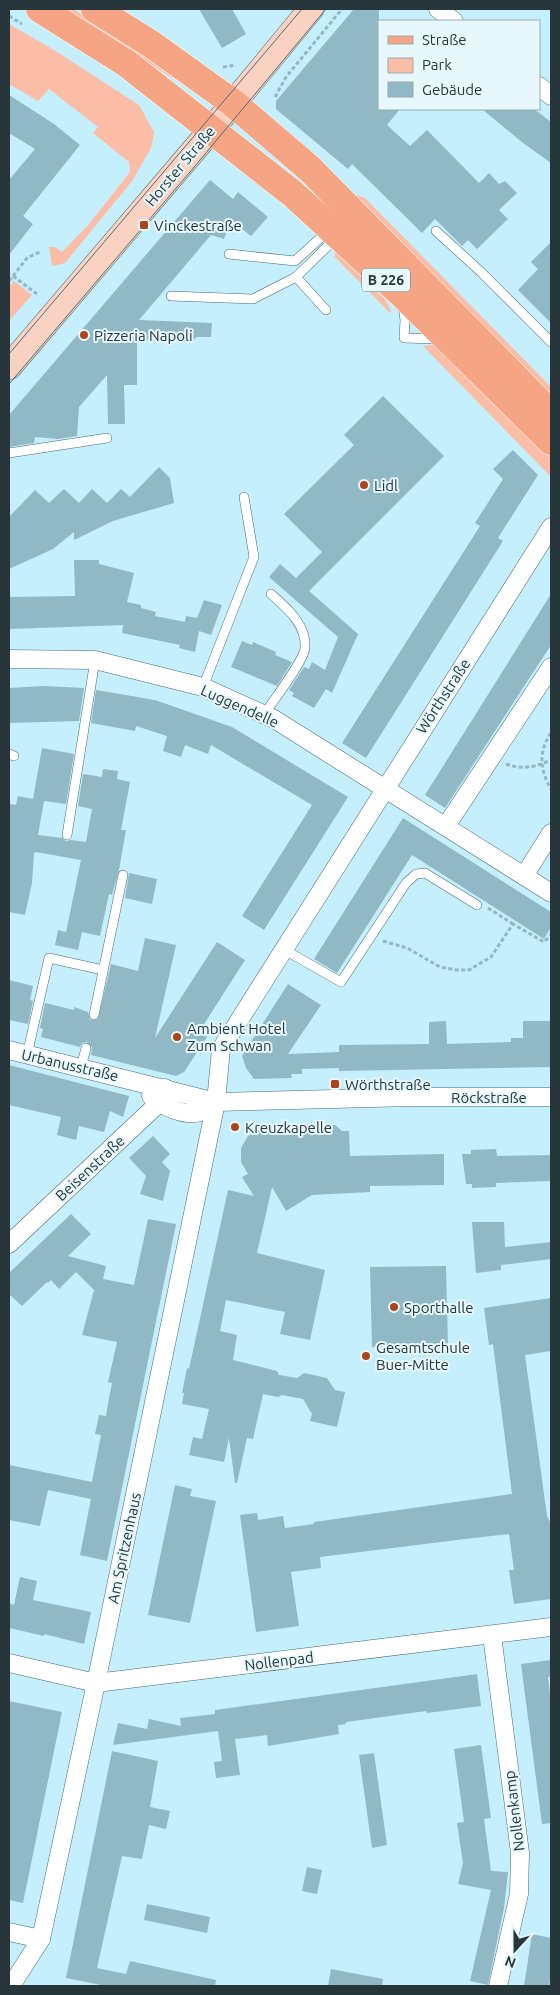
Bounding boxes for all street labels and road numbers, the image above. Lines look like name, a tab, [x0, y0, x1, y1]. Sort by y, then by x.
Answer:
street label: Horster Straße	[142, 123, 218, 209]
road number: B 226	[362, 268, 410, 292]
street label: Wörthstraße	[413, 655, 473, 737]
street label: Luggendelle	[198, 681, 282, 731]
street label: Urbanusstraße	[20, 1046, 120, 1084]
street label: Röckstraße	[451, 1089, 527, 1106]
street label: Beisenstraße	[52, 1132, 128, 1204]
street label: Am Spritzenhaus	[104, 1491, 144, 1605]
street label: Nollenpad	[243, 1648, 315, 1674]
street label: Nollenkamp	[501, 1770, 527, 1852]

